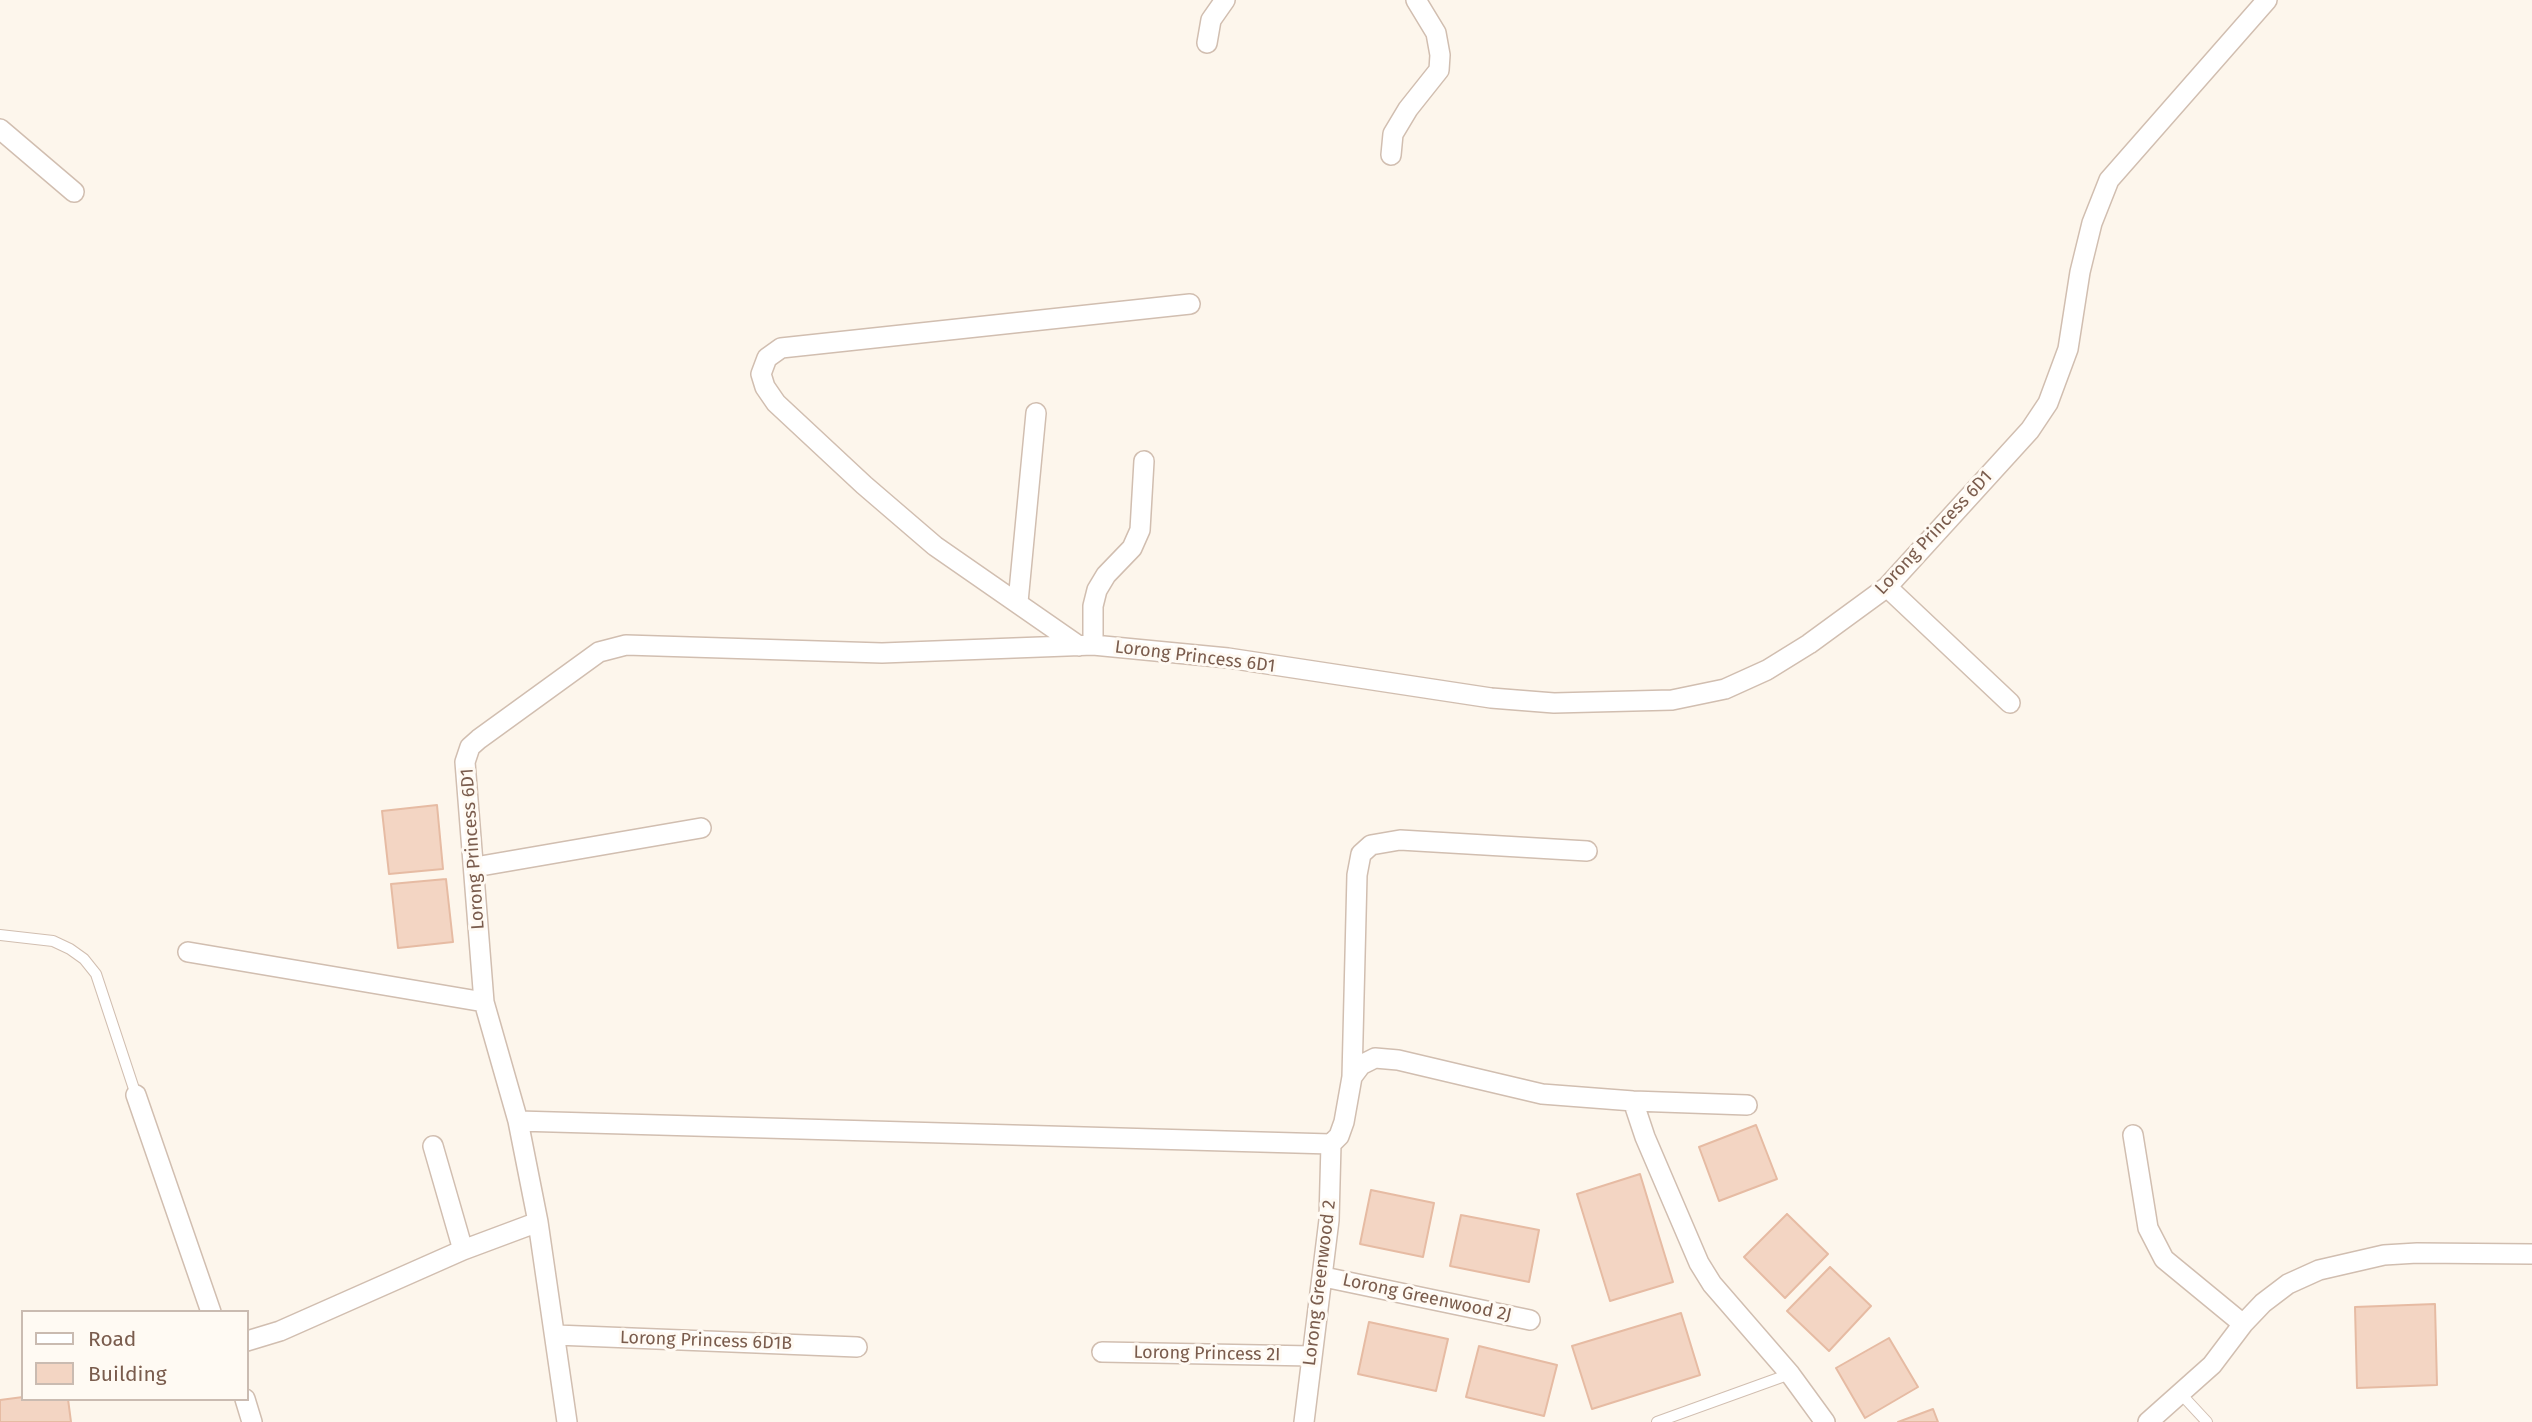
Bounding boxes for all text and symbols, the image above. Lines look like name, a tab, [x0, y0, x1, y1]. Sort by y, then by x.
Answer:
street label: Lorong Princess 6D1	[1871, 467, 1997, 599]
street label: Lorong Princess 6D1	[1114, 636, 1276, 678]
street label: Lorong Princess 6D1	[457, 768, 489, 930]
street label: Lorong Greenwood 2	[1299, 1199, 1341, 1367]
street label: Lorong Greenwood 2J	[1341, 1270, 1513, 1326]
legend	[21, 1310, 248, 1401]
text: Road	[88, 1326, 136, 1352]
street label: Lorong Princess 6D1B	[619, 1327, 793, 1355]
street label: Lorong Princess 2I	[1133, 1342, 1281, 1366]
text: Building	[88, 1361, 167, 1387]

